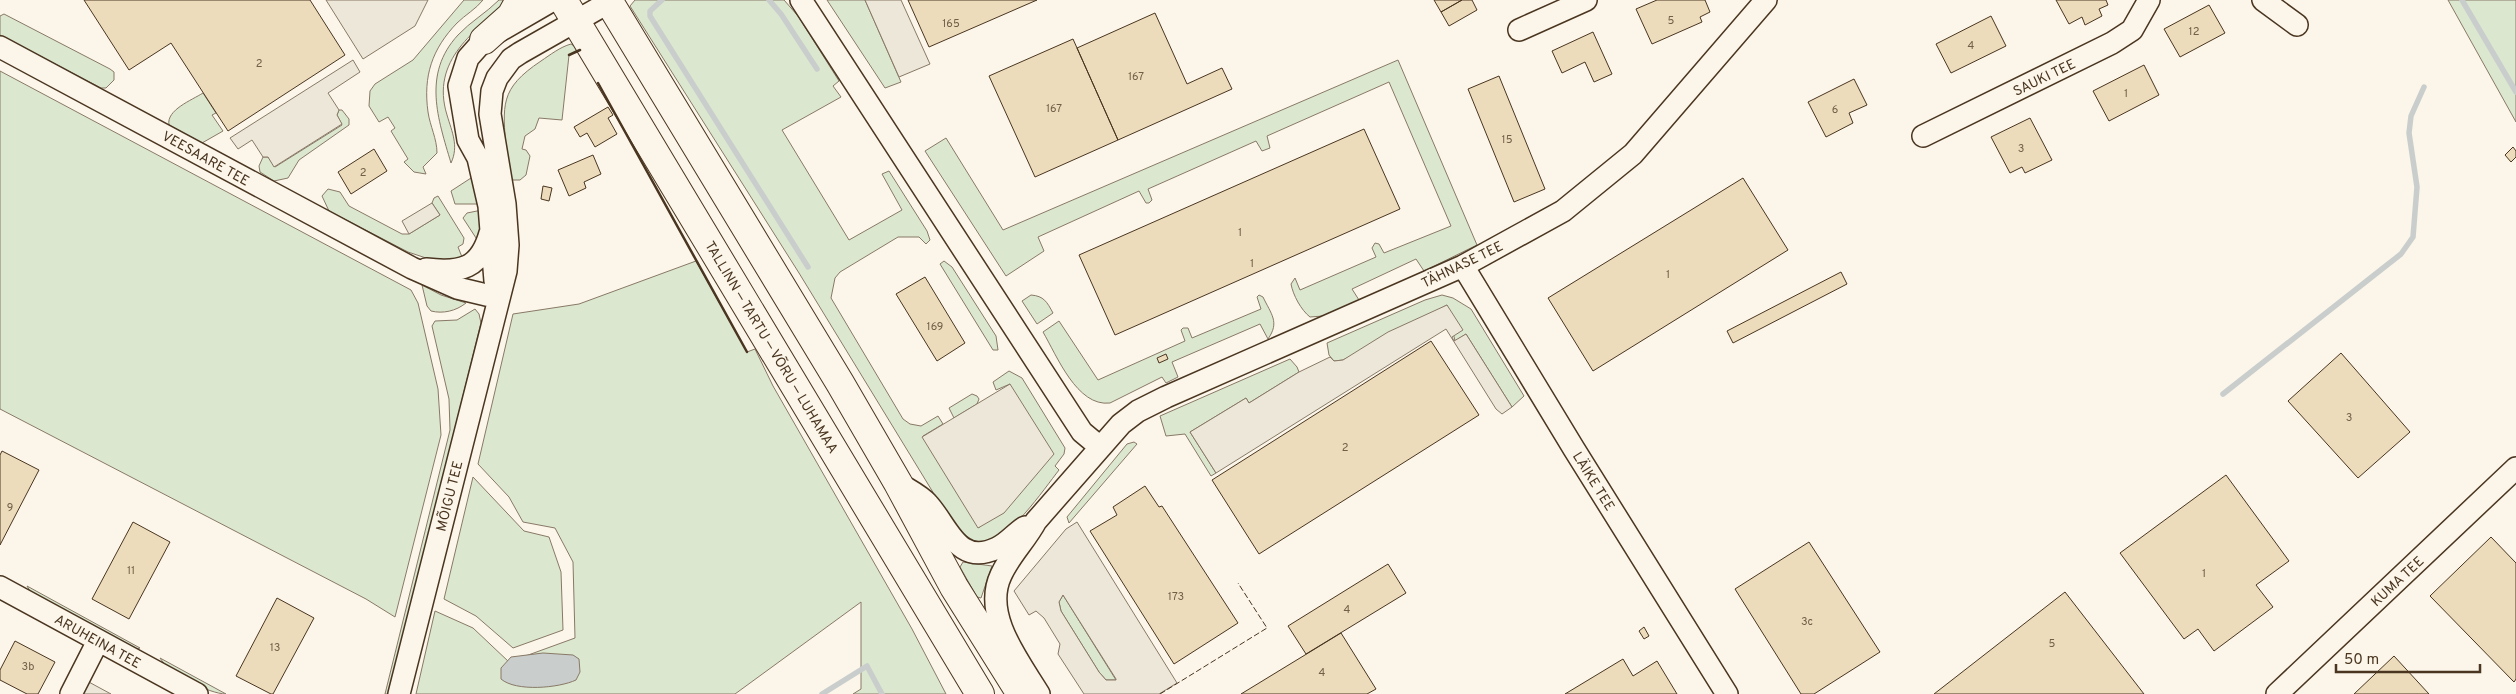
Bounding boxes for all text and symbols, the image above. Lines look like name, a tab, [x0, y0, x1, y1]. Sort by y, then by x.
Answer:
house number: 5	[1668, 14, 1675, 28]
house number: 165	[942, 17, 960, 31]
house number: 12	[2189, 25, 2199, 39]
house number: 4	[1968, 39, 1975, 53]
street label: SAUKI TEE	[2011, 56, 2079, 101]
house number: 2	[256, 57, 262, 71]
house number: 167	[1128, 70, 1144, 84]
house number: 1	[2124, 87, 2128, 101]
house number: 167	[1046, 102, 1062, 116]
house number: 6	[1832, 103, 1838, 117]
street label: VEESAARE TEE	[159, 128, 252, 190]
house number: 15	[1502, 133, 1513, 147]
house number: 3	[2018, 142, 2024, 156]
house number: 2	[360, 166, 366, 180]
house number: 1	[1238, 226, 1242, 240]
street label: TÄHNASE TEE	[1419, 237, 1506, 292]
street label: TALLINN — TARTU — VÕRU — LUHAMAA	[700, 239, 841, 457]
house number: 1	[1250, 257, 1254, 271]
house number: 1	[1666, 268, 1670, 282]
house number: 169	[927, 320, 943, 334]
house number: 3	[2346, 411, 2352, 425]
house number: 2	[1342, 441, 1348, 455]
street label: LÄIKE TEE	[1568, 449, 1618, 514]
street label: MÕIGU TEE	[433, 459, 467, 533]
house number: 9	[7, 501, 13, 515]
street label: KUMA TEE	[2368, 553, 2428, 611]
house number: 11	[127, 564, 135, 578]
house number: 1	[2202, 567, 2206, 581]
house number: 173	[1168, 590, 1184, 604]
house number: 4	[1344, 603, 1351, 617]
street label: ARUHEINA TEE	[51, 612, 143, 673]
house number: 3c	[1801, 615, 1813, 629]
house number: 5	[2049, 637, 2056, 651]
house number: 13	[270, 641, 280, 655]
scale bar	[2336, 642, 2480, 674]
text: 50 m	[2344, 651, 2379, 670]
house number: 3b	[22, 660, 34, 674]
house number: 4	[1319, 666, 1326, 680]

